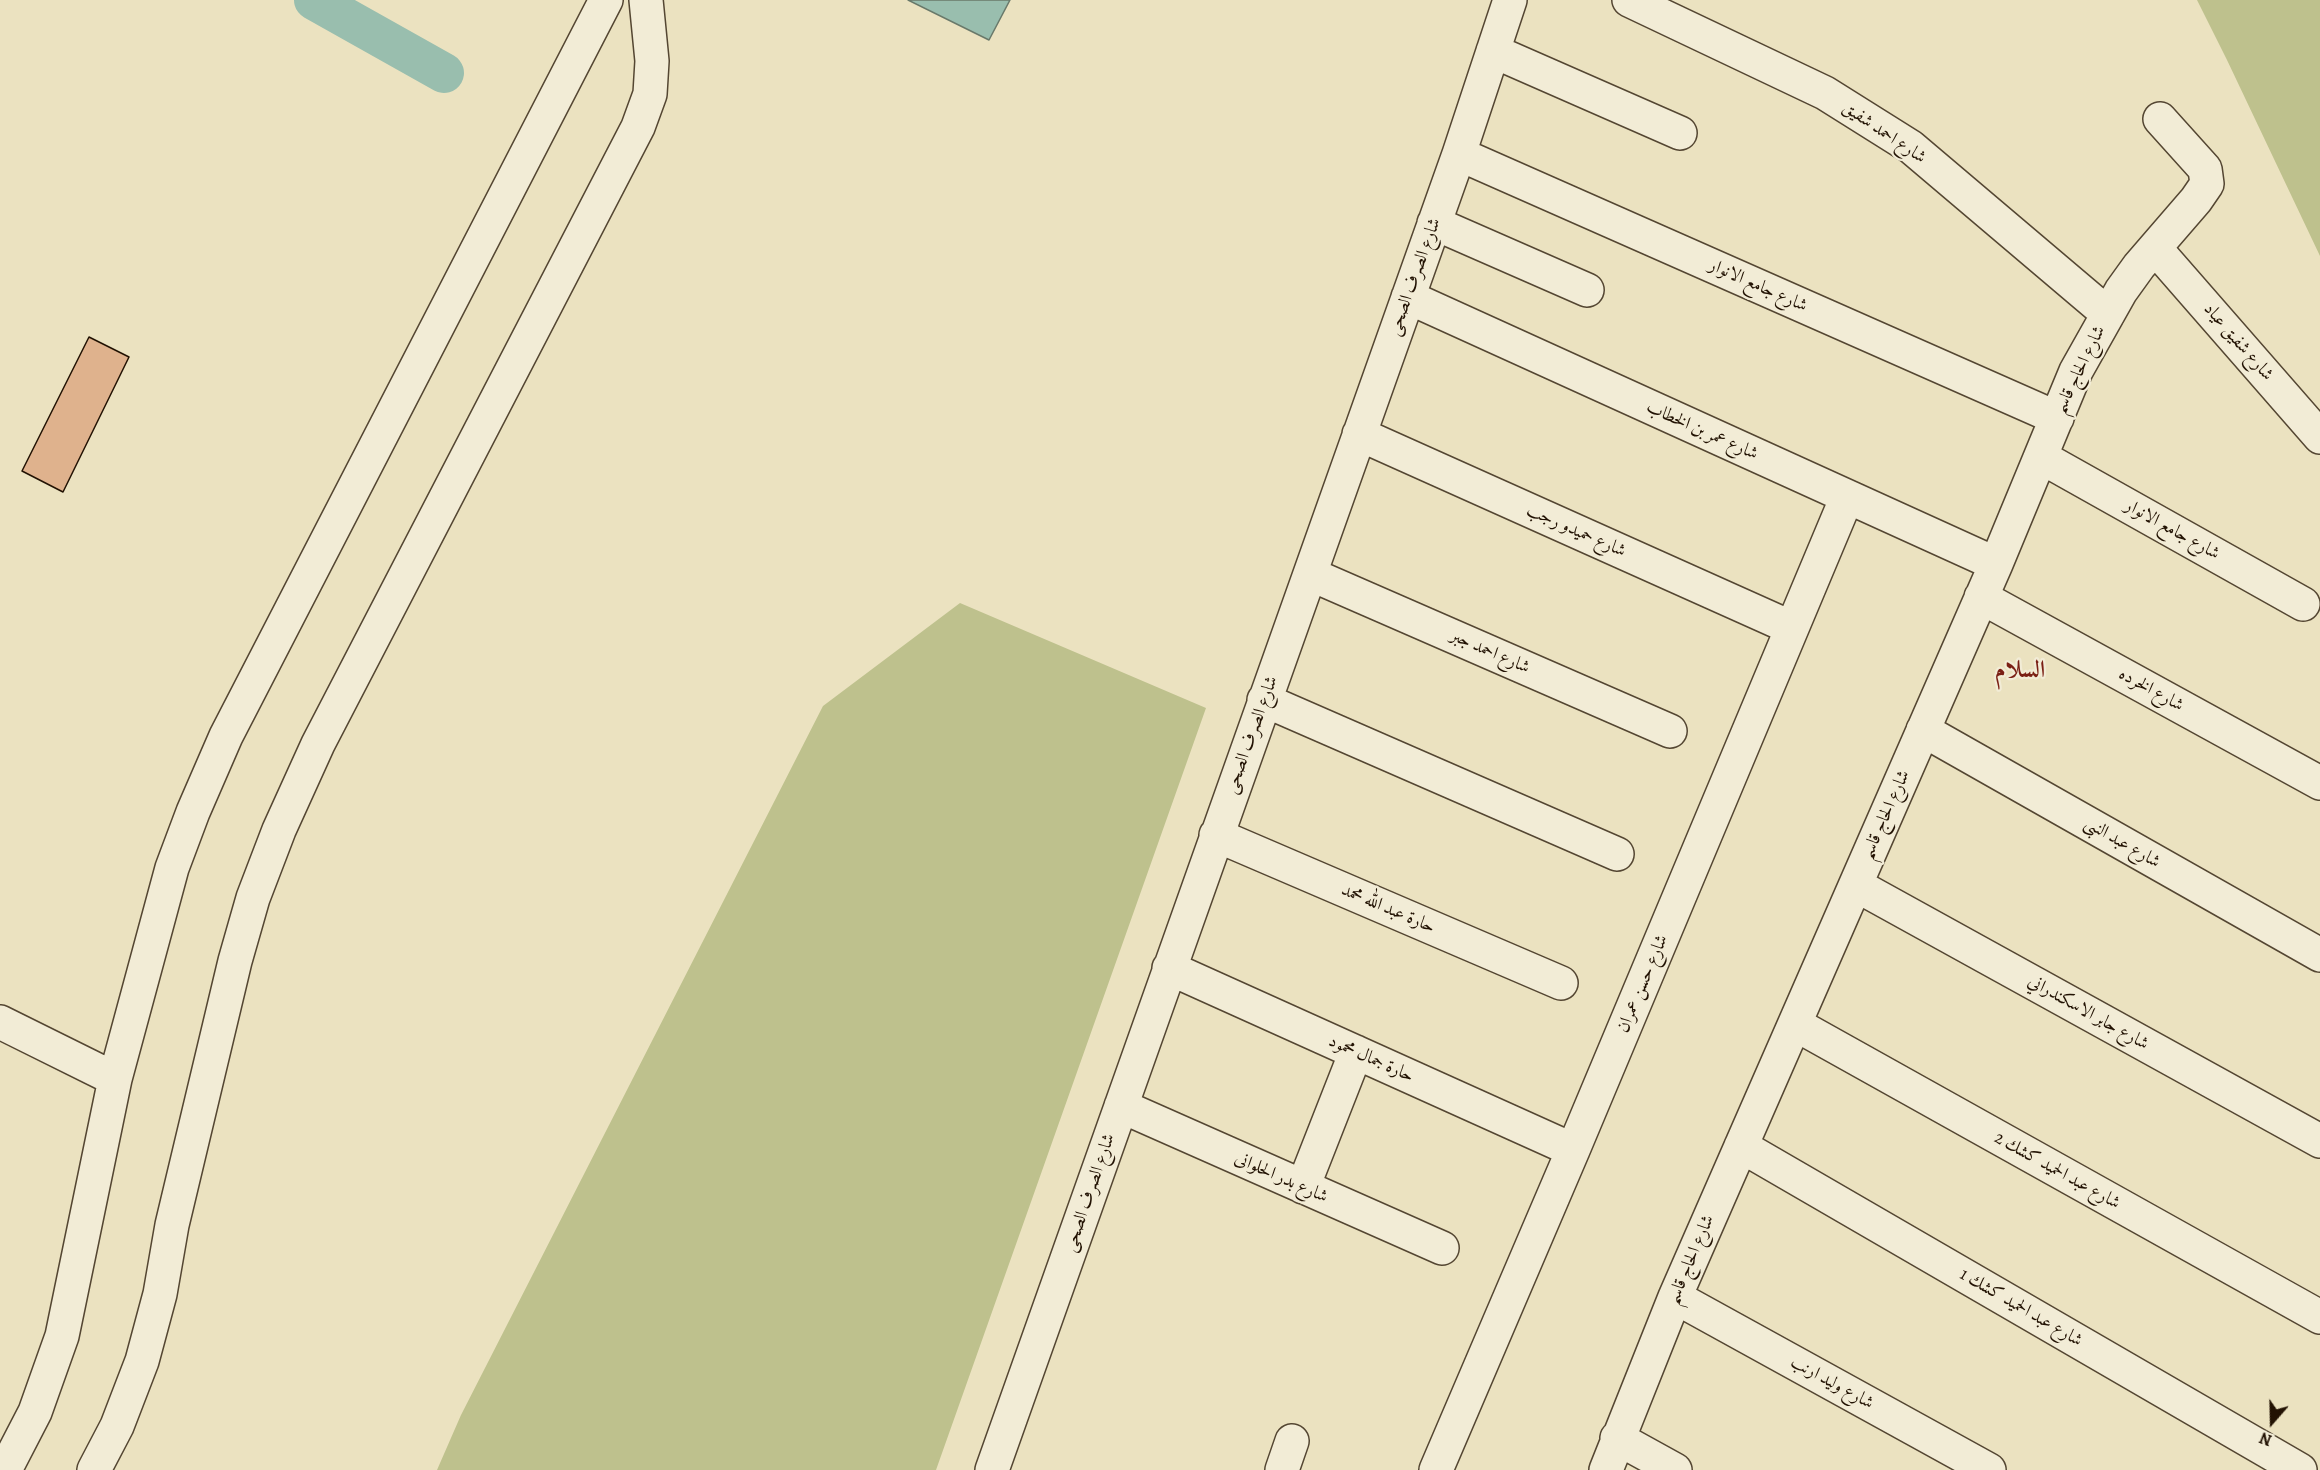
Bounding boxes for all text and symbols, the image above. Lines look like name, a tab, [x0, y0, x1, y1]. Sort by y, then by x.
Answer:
street label: شارع احمد شفيق	[1838, 97, 1930, 169]
street label: شارع الصرف الصحى	[1384, 215, 1446, 339]
street label: شارع جامع الانوار	[1705, 255, 1811, 317]
street label: شارع شفيق عياد	[2198, 299, 2278, 385]
street label: شارع الحاج قاسم	[2049, 322, 2111, 418]
street label: شارع عمر بن الخطاب	[1643, 397, 1761, 465]
street label: شارع جامع الانوار	[2121, 495, 2223, 565]
street label: شارع حميدو رجب	[1523, 499, 1629, 563]
street label: شارع احمد جبر	[1447, 625, 1533, 679]
district label: السلام	[1995, 657, 2045, 685]
street label: شارع الخرده	[2115, 663, 2187, 717]
street label: شارع الصرف الصحى	[1221, 673, 1283, 797]
street label: شارع الحاج قاسم	[1857, 767, 1915, 863]
street label: شارع عبد النبى	[2080, 813, 2164, 873]
street label: حارة عبد الله محمد	[1338, 880, 1438, 938]
street label: شارع حسن عمران	[1613, 932, 1673, 1036]
street label: شارع جابر الاسكندراني	[2024, 971, 2152, 1055]
street label: حارة جمال محمود	[1325, 1031, 1417, 1087]
street label: شارع عبد الحميد كشك 2	[1990, 1127, 2124, 1215]
street label: شارع الصرف الصحى	[1060, 1131, 1120, 1255]
street label: شارع بدر الحلوانى	[1231, 1148, 1331, 1208]
street label: شارع الحاج قاسم	[1662, 1212, 1720, 1308]
street label: شارع عبد الحميد كشك 1	[1956, 1264, 2086, 1352]
street label: شارع وليد ارنب	[1787, 1351, 1877, 1415]
north arrow	[2242, 1392, 2302, 1452]
text: N	[2257, 1427, 2275, 1451]

